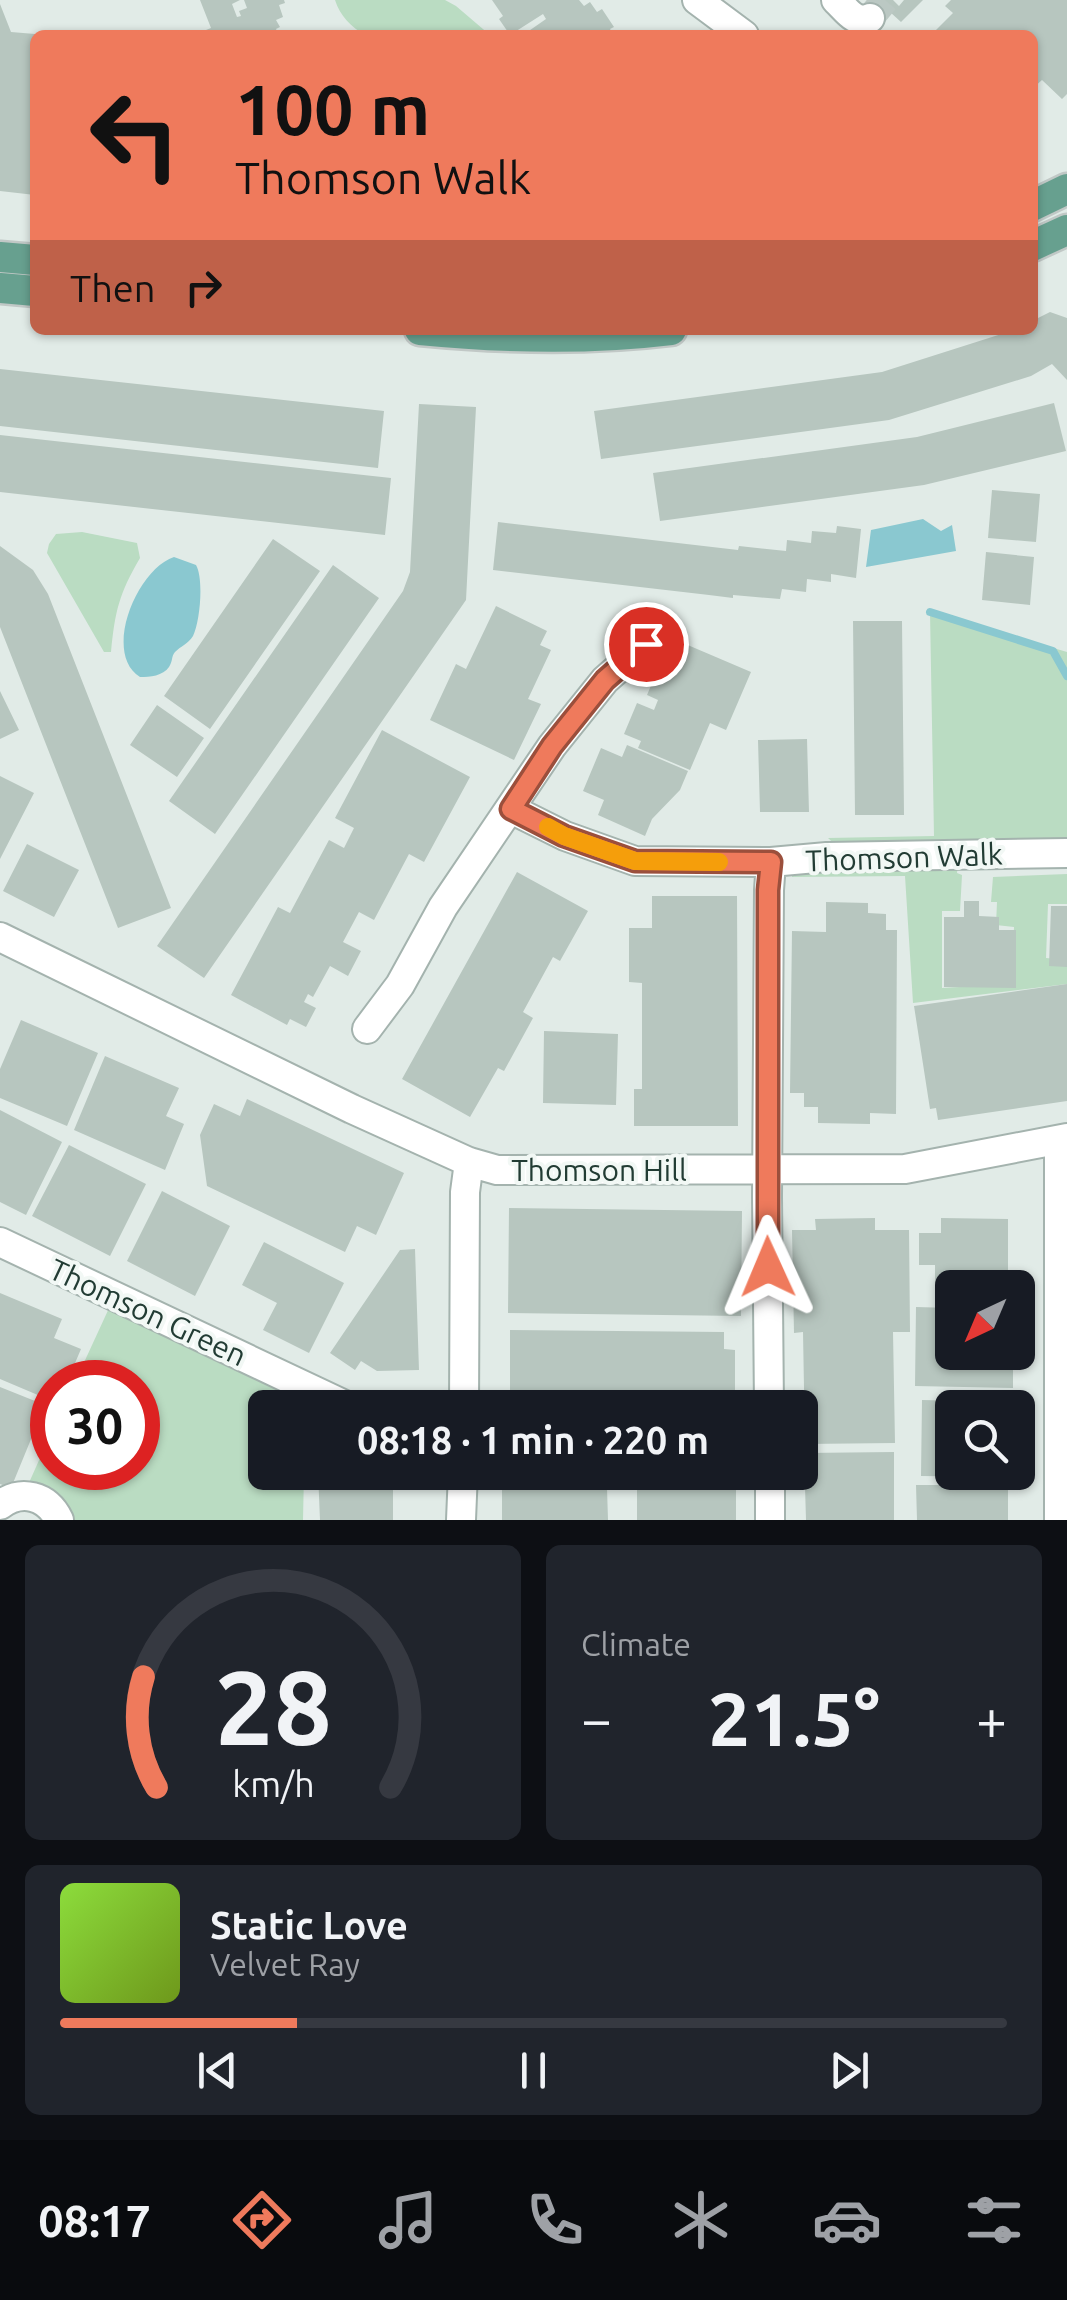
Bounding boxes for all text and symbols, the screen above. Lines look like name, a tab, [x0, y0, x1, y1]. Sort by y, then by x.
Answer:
icon: left	[70, 70, 200, 200]
text: 100 m	[235, 70, 430, 148]
text: Thomson Walk	[235, 152, 531, 203]
icon: right	[176, 260, 231, 315]
text: Then	[70, 267, 156, 309]
pin	[604, 602, 689, 687]
icon: arrive	[619, 617, 674, 672]
street label: Thomson Walk	[805, 837, 1003, 877]
street label: Thomson Hill	[511, 1153, 687, 1187]
position arrow	[716, 1215, 820, 1319]
street label: Thomson Green	[44, 1252, 252, 1372]
north arrow	[935, 1270, 1035, 1370]
map controls	[935, 1270, 1035, 1490]
speed limit sign: 30	[30, 1360, 160, 1490]
button: search	[935, 1390, 1035, 1490]
text: 08:18 · 1 min · 220 m	[357, 1419, 709, 1461]
text: Climate	[581, 1626, 691, 1662]
text: 28	[214, 1648, 332, 1765]
text: 21.5°	[708, 1676, 880, 1760]
text: −	[581, 1688, 612, 1749]
text: +	[976, 1688, 1007, 1749]
text: km/h	[232, 1764, 314, 1804]
text: Static Love	[210, 1904, 408, 1946]
text: Velvet Ray	[210, 1946, 360, 1982]
icon: previous	[190, 2043, 245, 2098]
icon: pause	[506, 2043, 561, 2098]
icon: next	[822, 2043, 877, 2098]
icon: directions	[227, 2185, 297, 2255]
icon: music	[373, 2185, 443, 2255]
icon: phone	[520, 2185, 590, 2255]
icon: climate	[666, 2185, 736, 2255]
icon: car	[812, 2185, 882, 2255]
icon: filters	[959, 2185, 1029, 2255]
text: 08:17	[38, 2195, 151, 2246]

